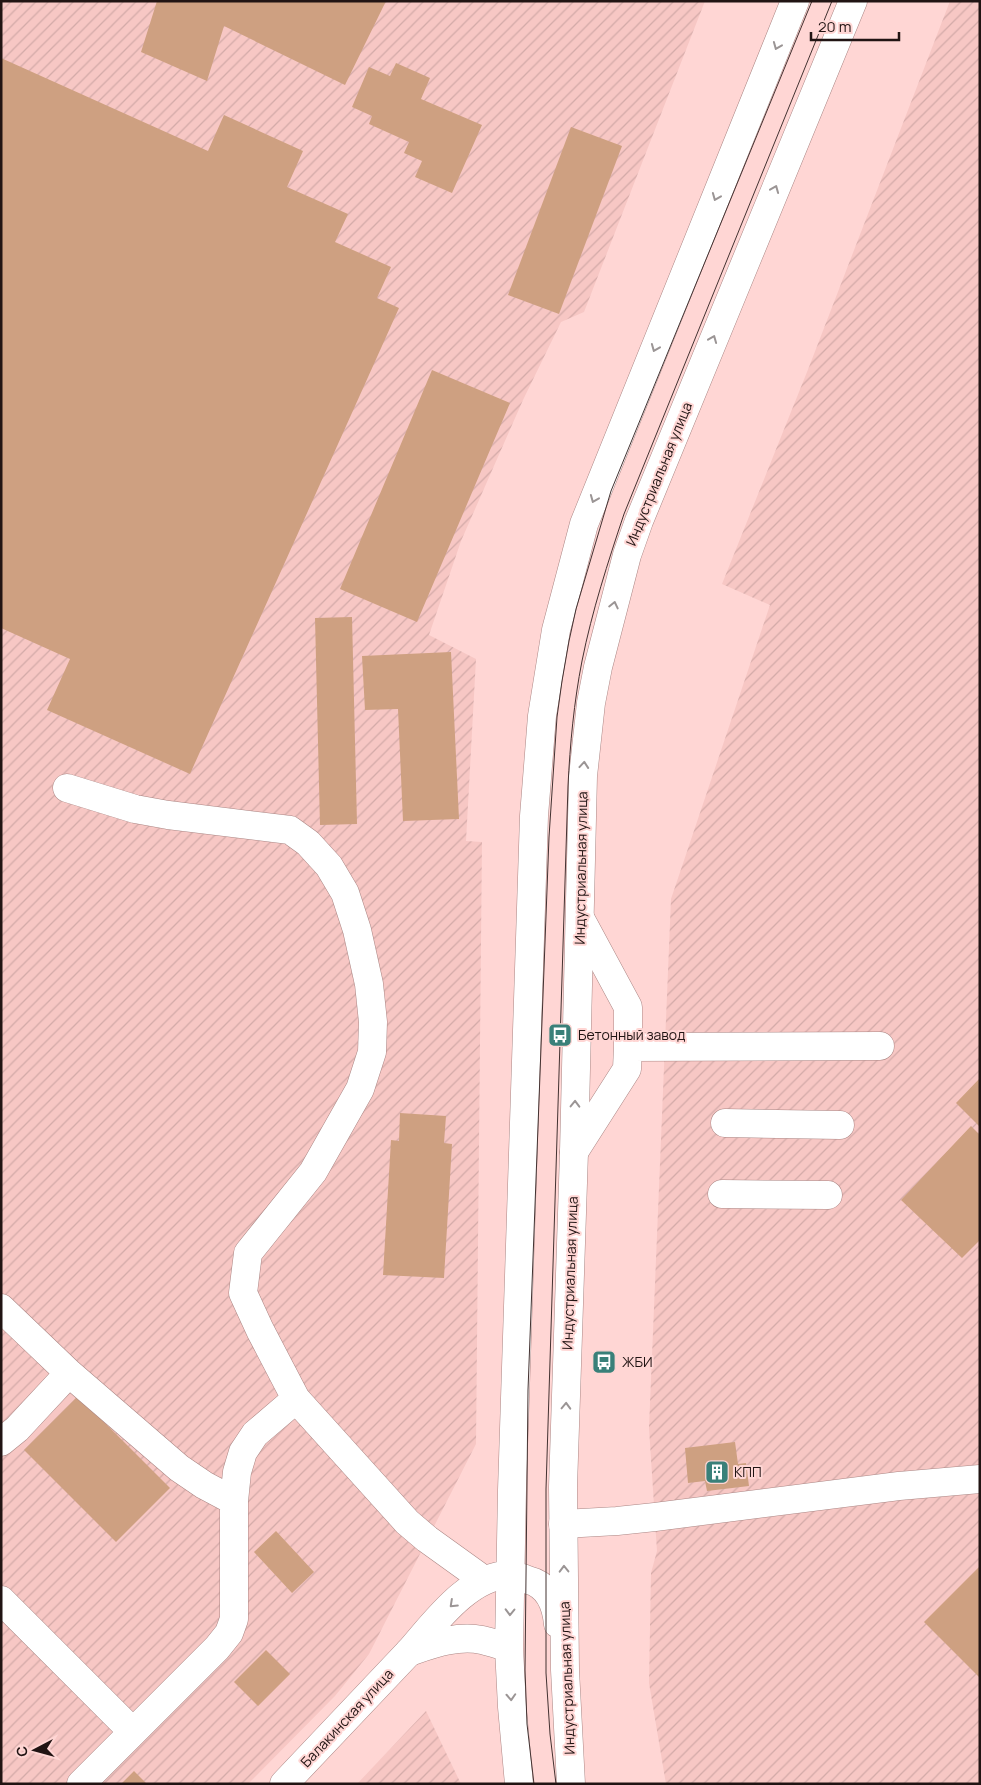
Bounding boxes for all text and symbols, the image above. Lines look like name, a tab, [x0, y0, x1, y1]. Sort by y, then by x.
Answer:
scale bar	[811, 10, 898, 42]
text: 20 m	[818, 16, 851, 37]
one-way arrow	[772, 42, 782, 50]
one-way arrow	[769, 185, 780, 194]
one-way arrow	[712, 192, 722, 201]
one-way arrow	[707, 335, 718, 344]
one-way arrow	[651, 343, 661, 352]
street label: Индустриальная улица	[621, 399, 696, 549]
one-way arrow	[590, 494, 600, 502]
one-way arrow	[608, 601, 619, 610]
one-way arrow	[578, 761, 589, 769]
street label: Индустриальная улица	[570, 791, 591, 945]
bus stop icon: Бетонный завод	[547, 1022, 573, 1048]
place label: Бетонный завод	[578, 1025, 686, 1044]
one-way arrow	[570, 1100, 580, 1108]
street label: Индустриальная улица	[557, 1196, 582, 1350]
bus stop icon: ЖБИ	[591, 1349, 617, 1375]
place label: ЖБИ	[622, 1352, 653, 1371]
one-way arrow	[560, 1402, 571, 1410]
building icon: КПП	[704, 1459, 730, 1485]
place label: КПП	[734, 1462, 762, 1481]
one-way arrow	[558, 1564, 569, 1572]
one-way arrow	[449, 1598, 458, 1607]
street label: Индустриальная улица	[554, 1601, 579, 1755]
one-way arrow	[505, 1608, 515, 1616]
street label: Балакинская улица	[296, 1664, 397, 1771]
one-way arrow	[506, 1693, 517, 1701]
north arrow	[10, 1725, 60, 1775]
text: С	[12, 1745, 32, 1758]

